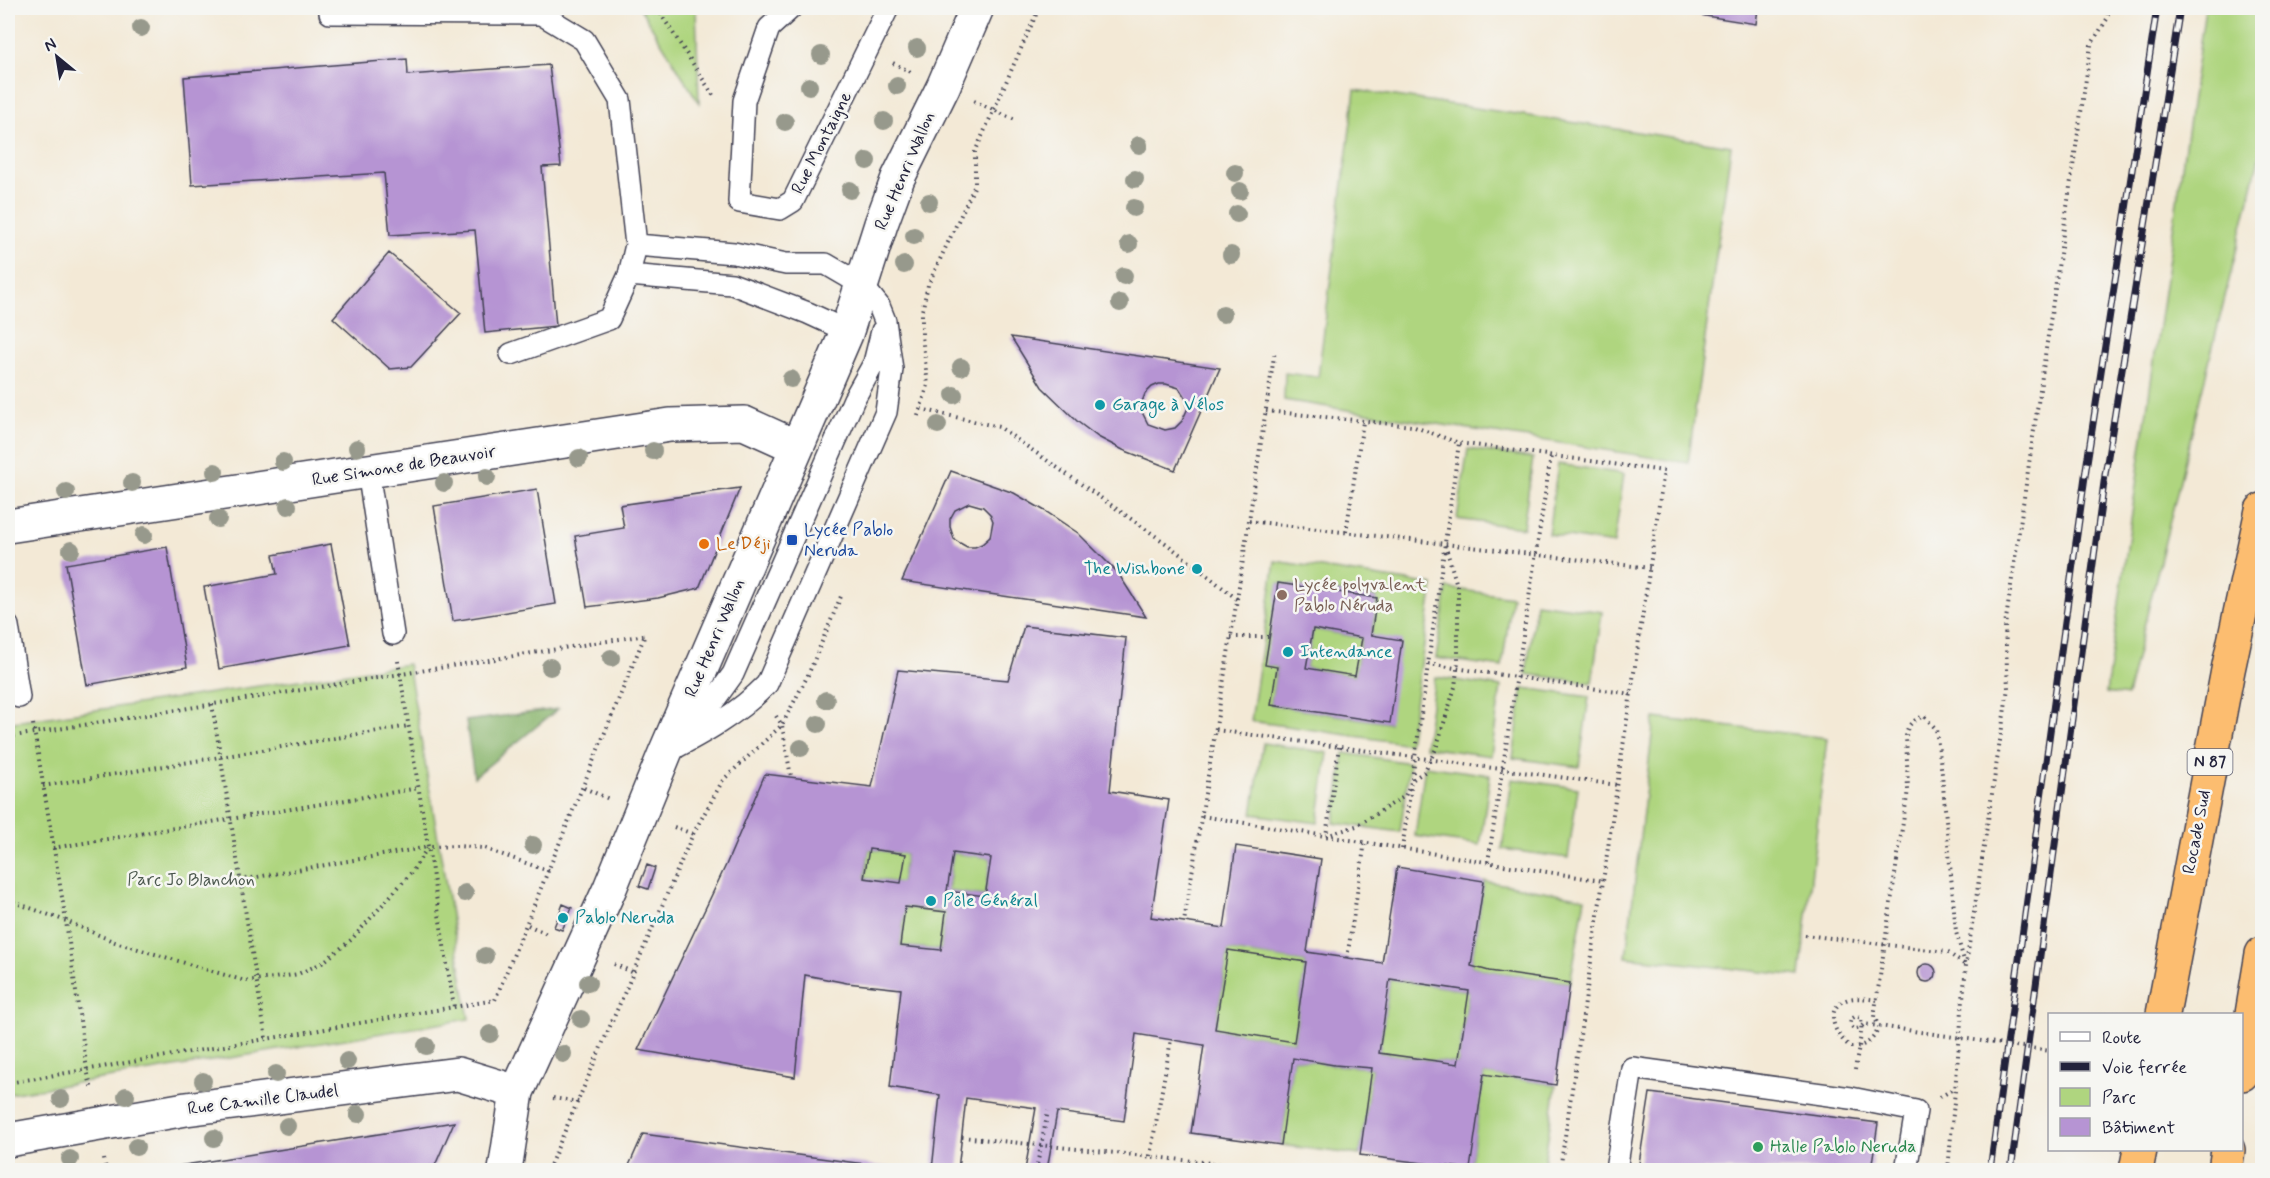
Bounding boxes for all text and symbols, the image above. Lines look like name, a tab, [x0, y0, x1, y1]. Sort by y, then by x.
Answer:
north arrow	[27, 27, 87, 87]
text: N	[40, 34, 60, 57]
street label: Rue Montaigne	[786, 88, 858, 198]
street label: Rue Henri Wallon	[869, 108, 941, 234]
place label: Garage à Vélos	[1112, 393, 1224, 418]
marker: Garage à Vélos	[1093, 398, 1107, 412]
street label: Rue Simone de Beauvoir	[310, 440, 498, 492]
place label: Lycée Pablo Neruda	[804, 518, 893, 563]
place label: Le Déji	[716, 532, 771, 556]
marker: Lycée Pablo Neruda	[785, 533, 799, 547]
marker: Le Déji	[697, 537, 711, 551]
place label: The Wishbone	[1084, 557, 1185, 581]
marker: The Wishbone	[1190, 562, 1204, 576]
place label: Lycée polyvalent Pablo Néruda	[1294, 573, 1427, 618]
street label: Rue Henri Wallon	[679, 575, 751, 701]
marker: Lycée polyvalent Pablo Néruda	[1275, 588, 1289, 602]
place label: Intendance	[1300, 640, 1393, 664]
marker: Intendance	[1281, 645, 1295, 659]
road number: N 87	[2188, 749, 2232, 775]
street label: Rocade Sud	[2177, 788, 2217, 876]
park label: Parc Jo Blanchon	[127, 868, 255, 892]
place label: Pôle Général	[943, 889, 1038, 913]
marker: Pôle Général	[924, 894, 938, 908]
place label: Pablo Neruda	[575, 906, 675, 930]
marker: Pablo Neruda	[556, 911, 570, 925]
legend	[2048, 1013, 2243, 1151]
text: Route	[2102, 1026, 2141, 1050]
text: Voie ferrée	[2102, 1056, 2187, 1080]
street label: Rue Camille Claudel	[186, 1079, 340, 1121]
text: Parc	[2102, 1086, 2136, 1110]
text: Bâtiment	[2102, 1116, 2175, 1140]
place label: Halle Pablo Neruda	[1770, 1135, 1917, 1159]
marker: Halle Pablo Neruda	[1751, 1140, 1765, 1154]

